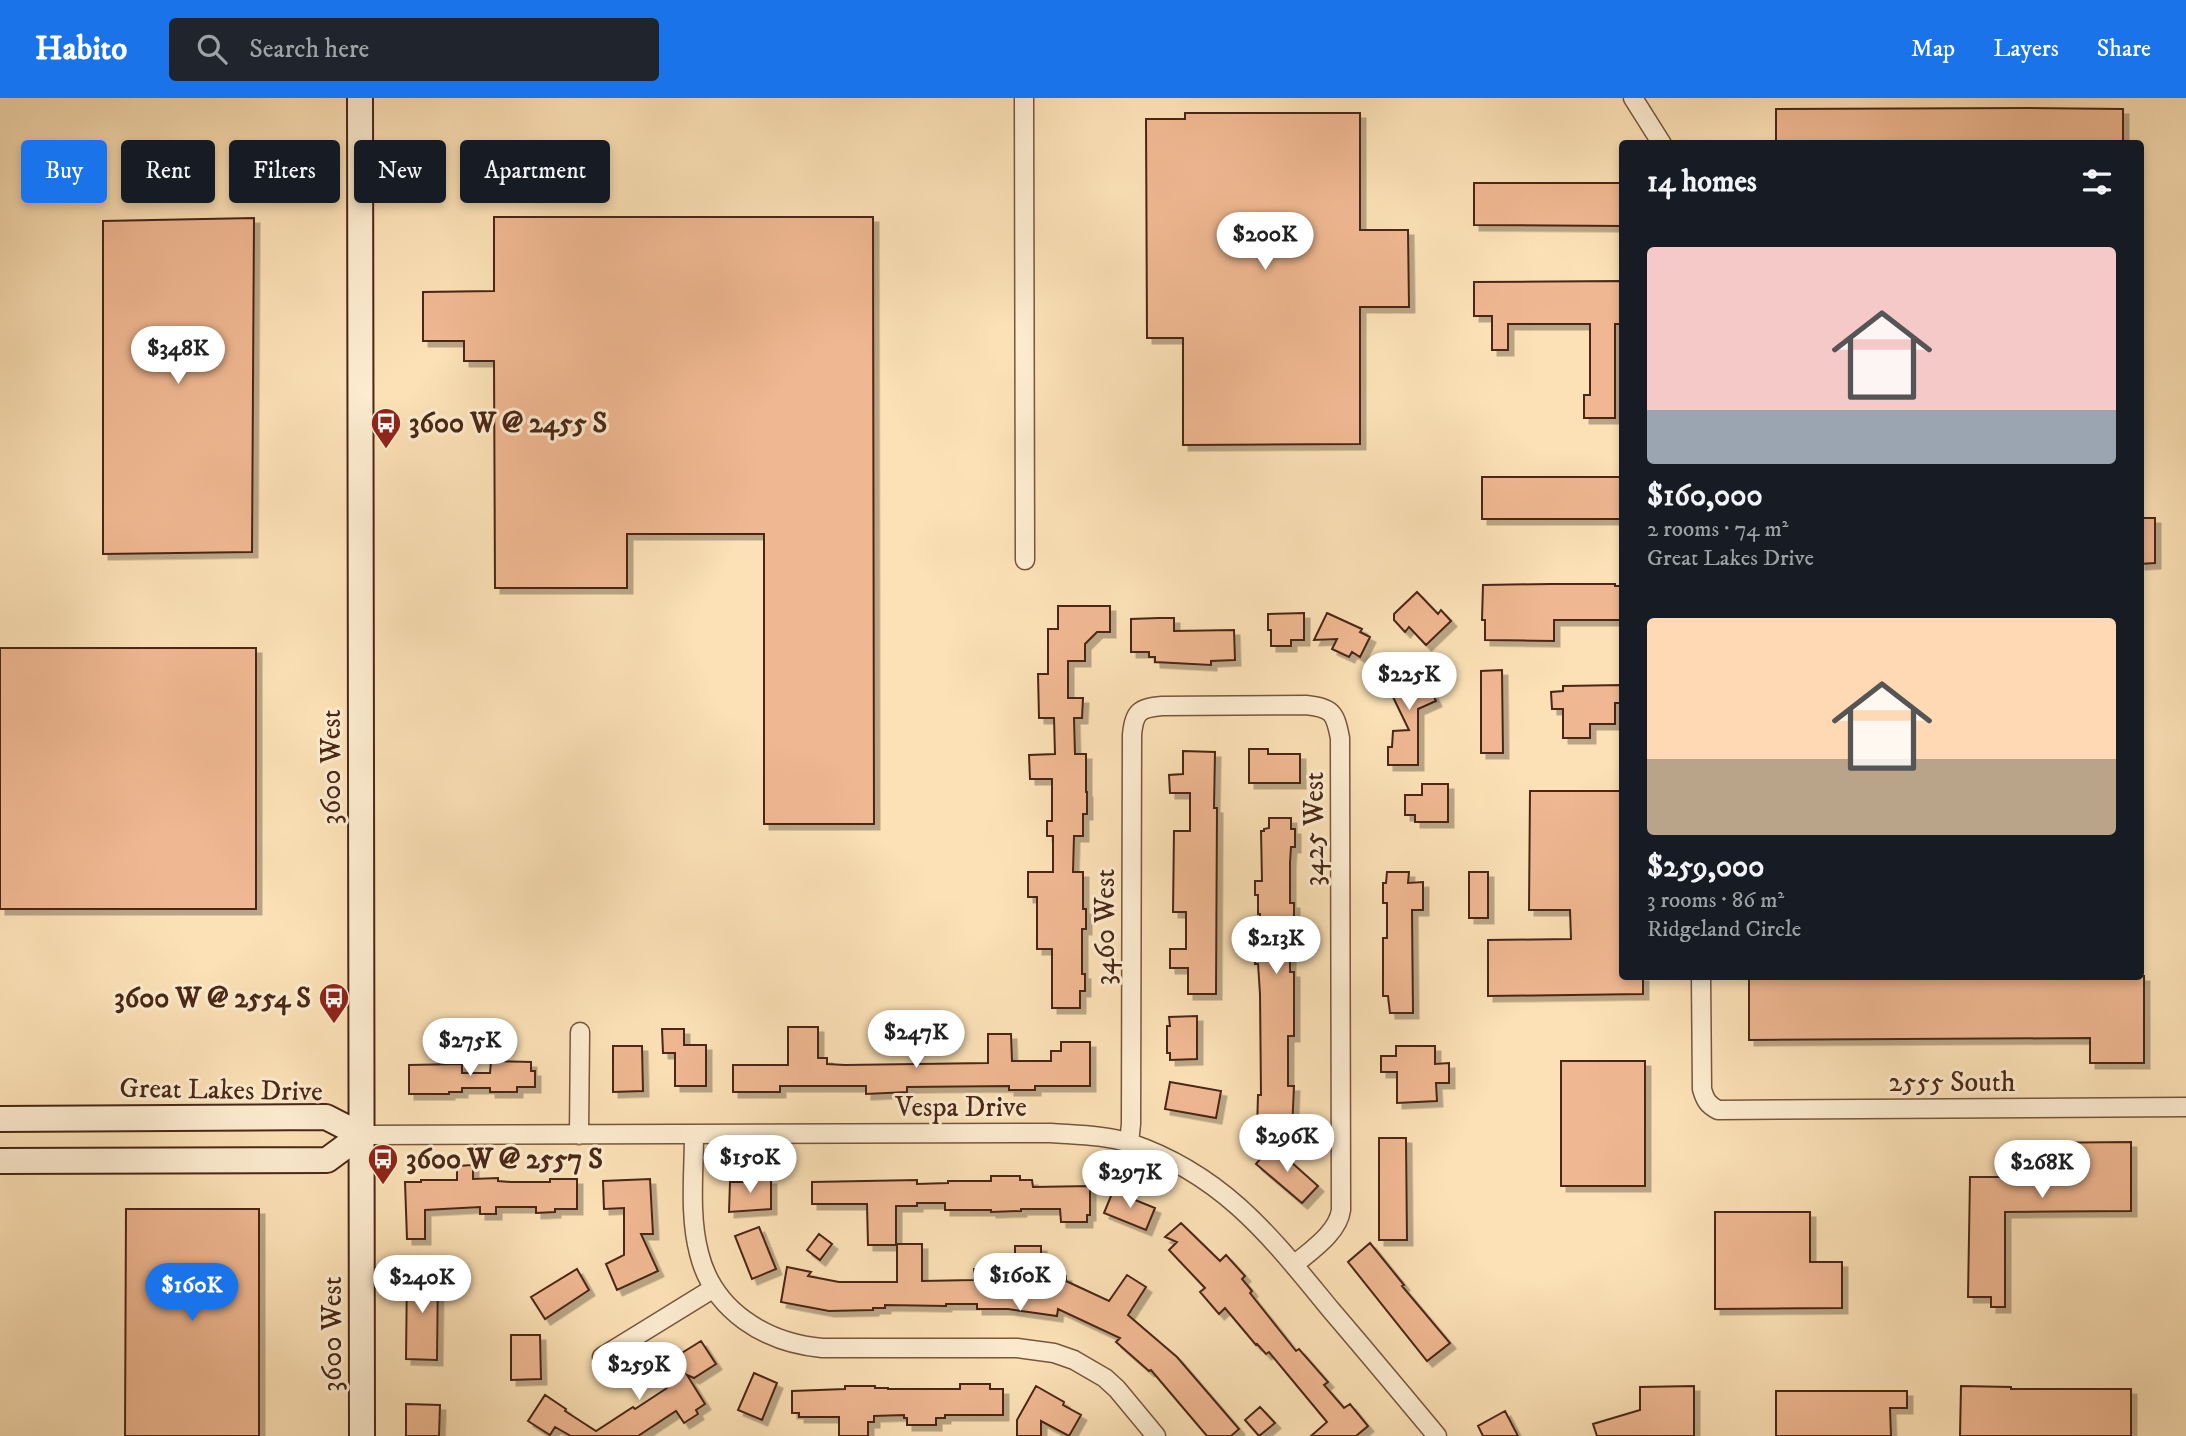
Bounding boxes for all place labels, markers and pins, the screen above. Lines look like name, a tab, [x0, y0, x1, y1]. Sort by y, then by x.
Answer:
pin: $200K	[1216, 212, 1314, 272]
pin: $348K	[129, 327, 227, 386]
bus stop icon: 3600 W @ 2455 S	[369, 406, 403, 450]
place label: 3600 W @ 2455 S	[409, 406, 607, 441]
pin: $225K	[1360, 652, 1458, 712]
pin: $213K	[1227, 916, 1325, 976]
place label: 3600 W @ 2554 S	[114, 981, 311, 1016]
bus stop icon: 3600 W @ 2554 S	[317, 981, 351, 1025]
pin: $247K	[867, 1010, 965, 1070]
pin: $275K	[421, 1018, 519, 1078]
pin: $296K	[1238, 1114, 1336, 1174]
pin: $150K	[701, 1136, 799, 1195]
pin: $268K	[1993, 1140, 2091, 1200]
bus stop icon: 3600 W @ 2557 S	[366, 1142, 400, 1186]
place label: 3600 W @ 2557 S	[406, 1142, 603, 1177]
pin: $297K	[1081, 1150, 1179, 1210]
pin: $160K	[971, 1254, 1069, 1313]
pin: $240K	[373, 1256, 471, 1315]
pin: $160K	[143, 1264, 241, 1323]
pin: $259K	[590, 1342, 688, 1402]

